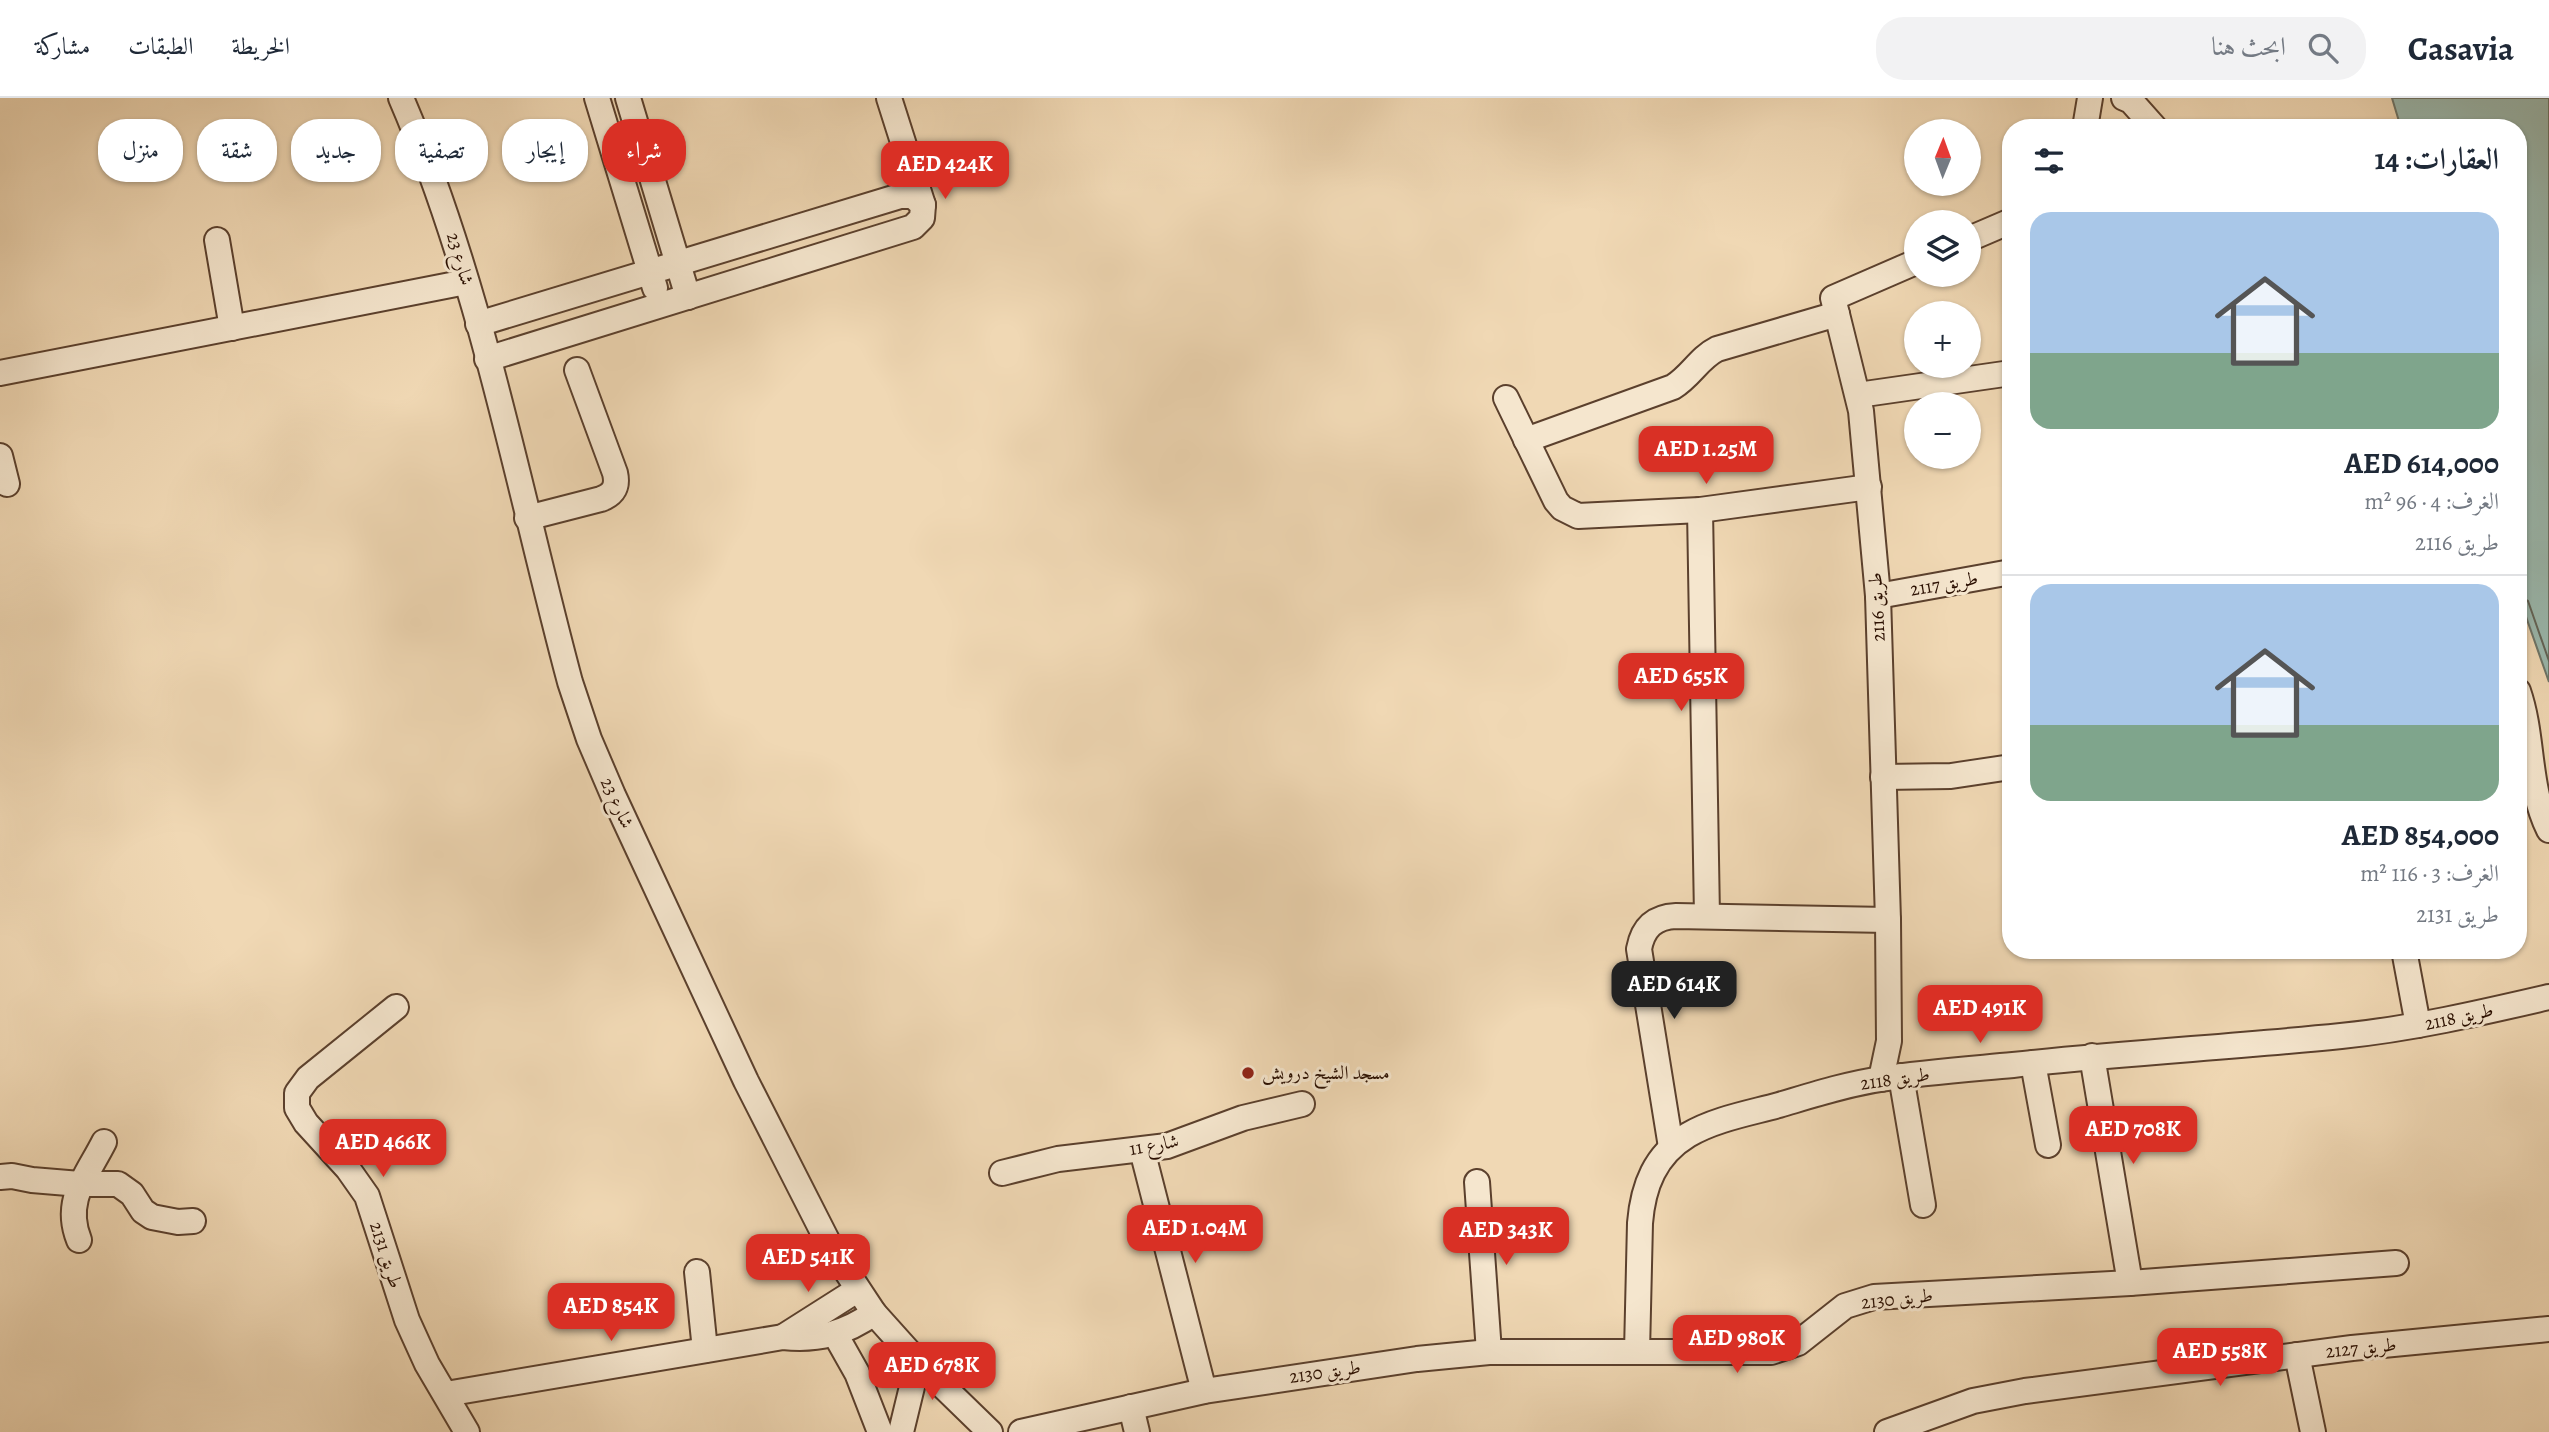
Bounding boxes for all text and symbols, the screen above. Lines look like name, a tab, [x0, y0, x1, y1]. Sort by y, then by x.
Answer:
search box	[1876, 17, 2366, 80]
text: Casavia	[2408, 26, 2514, 71]
text: ابحث هنا	[2211, 29, 2286, 64]
icon: search	[2304, 29, 2342, 67]
text: مشاركة	[35, 30, 90, 62]
text: الطبقات	[128, 30, 194, 62]
text: الخريطة	[232, 30, 290, 62]
chip: منزل	[98, 119, 183, 182]
chip: شقة	[197, 119, 277, 182]
chip: جديد	[291, 119, 381, 182]
chip: تصفية	[395, 119, 488, 182]
chip: إيجار	[502, 119, 588, 182]
chip: شراء	[602, 119, 686, 182]
north arrow	[1904, 119, 1981, 196]
map controls	[1904, 119, 1981, 469]
text: العقارات: 14	[2375, 139, 2499, 179]
pin: AED 424K	[873, 141, 1017, 201]
icon: filters	[2030, 142, 2068, 180]
text: AED 424K	[897, 148, 993, 179]
button: layers	[1904, 210, 1981, 287]
street label: شارع 23	[438, 230, 480, 289]
icon: home	[2202, 258, 2328, 384]
button: +	[1904, 301, 1981, 378]
button: −	[1904, 392, 1981, 469]
pin: AED 1.25M	[1626, 426, 1786, 486]
text: AED 1.25M	[1655, 433, 1757, 464]
text: AED 614,000	[2344, 443, 2499, 483]
text: الغرف: 4 · 96 m²	[2365, 486, 2499, 517]
text: طريق 2116	[2415, 527, 2499, 558]
street label: طريق 2117	[1908, 565, 1980, 603]
street label: طريق 2116	[1862, 572, 1892, 642]
icon: home	[2202, 630, 2328, 756]
pin: AED 655K	[1609, 654, 1753, 713]
text: AED 655K	[1634, 660, 1728, 691]
street label: شارع 23	[592, 773, 640, 834]
text: AED 854,000	[2342, 815, 2499, 855]
text: الغرف: 3 · 116 m²	[2360, 858, 2499, 889]
text: طريق 2131	[2416, 899, 2499, 930]
pin: AED 614K	[1602, 962, 1746, 1021]
text: AED 614K	[1628, 968, 1720, 999]
pin: AED 491K	[1908, 986, 2052, 1045]
text: AED 491K	[1934, 992, 2026, 1023]
street label: طريق 2118	[2422, 997, 2496, 1037]
place label: مسجد الشيخ درويش	[1262, 1060, 1390, 1090]
street label: طريق 2118	[1859, 1061, 1931, 1097]
marker: مسجد الشيخ درويش	[1240, 1065, 1256, 1081]
pin: AED 708K	[2061, 1107, 2205, 1166]
text: AED 708K	[2085, 1113, 2181, 1144]
pin: AED 466K	[311, 1119, 455, 1179]
text: AED 466K	[335, 1126, 431, 1157]
street label: شارع 11	[1127, 1128, 1181, 1164]
pin: AED 1.04M	[1115, 1206, 1275, 1265]
pin: AED 343K	[1434, 1208, 1578, 1267]
text: AED 1.04M	[1143, 1212, 1247, 1243]
text: AED 343K	[1459, 1214, 1553, 1245]
street label: طريق 2131	[363, 1218, 409, 1292]
pin: AED 541K	[736, 1234, 880, 1294]
text: AED 541K	[762, 1241, 854, 1272]
street label: طريق 2130	[1860, 1282, 1934, 1316]
pin: AED 854K	[539, 1284, 683, 1343]
text: AED 854K	[564, 1290, 658, 1321]
pin: AED 980K	[1665, 1316, 1809, 1375]
text: AED 980K	[1689, 1322, 1785, 1353]
pin: AED 558K	[2148, 1328, 2292, 1388]
street label: طريق 2127	[2324, 1331, 2398, 1365]
text: AED 558K	[2173, 1335, 2267, 1366]
pin: AED 678K	[860, 1342, 1004, 1402]
text: AED 678K	[885, 1349, 979, 1380]
street label: طريق 2130	[1288, 1354, 1362, 1390]

